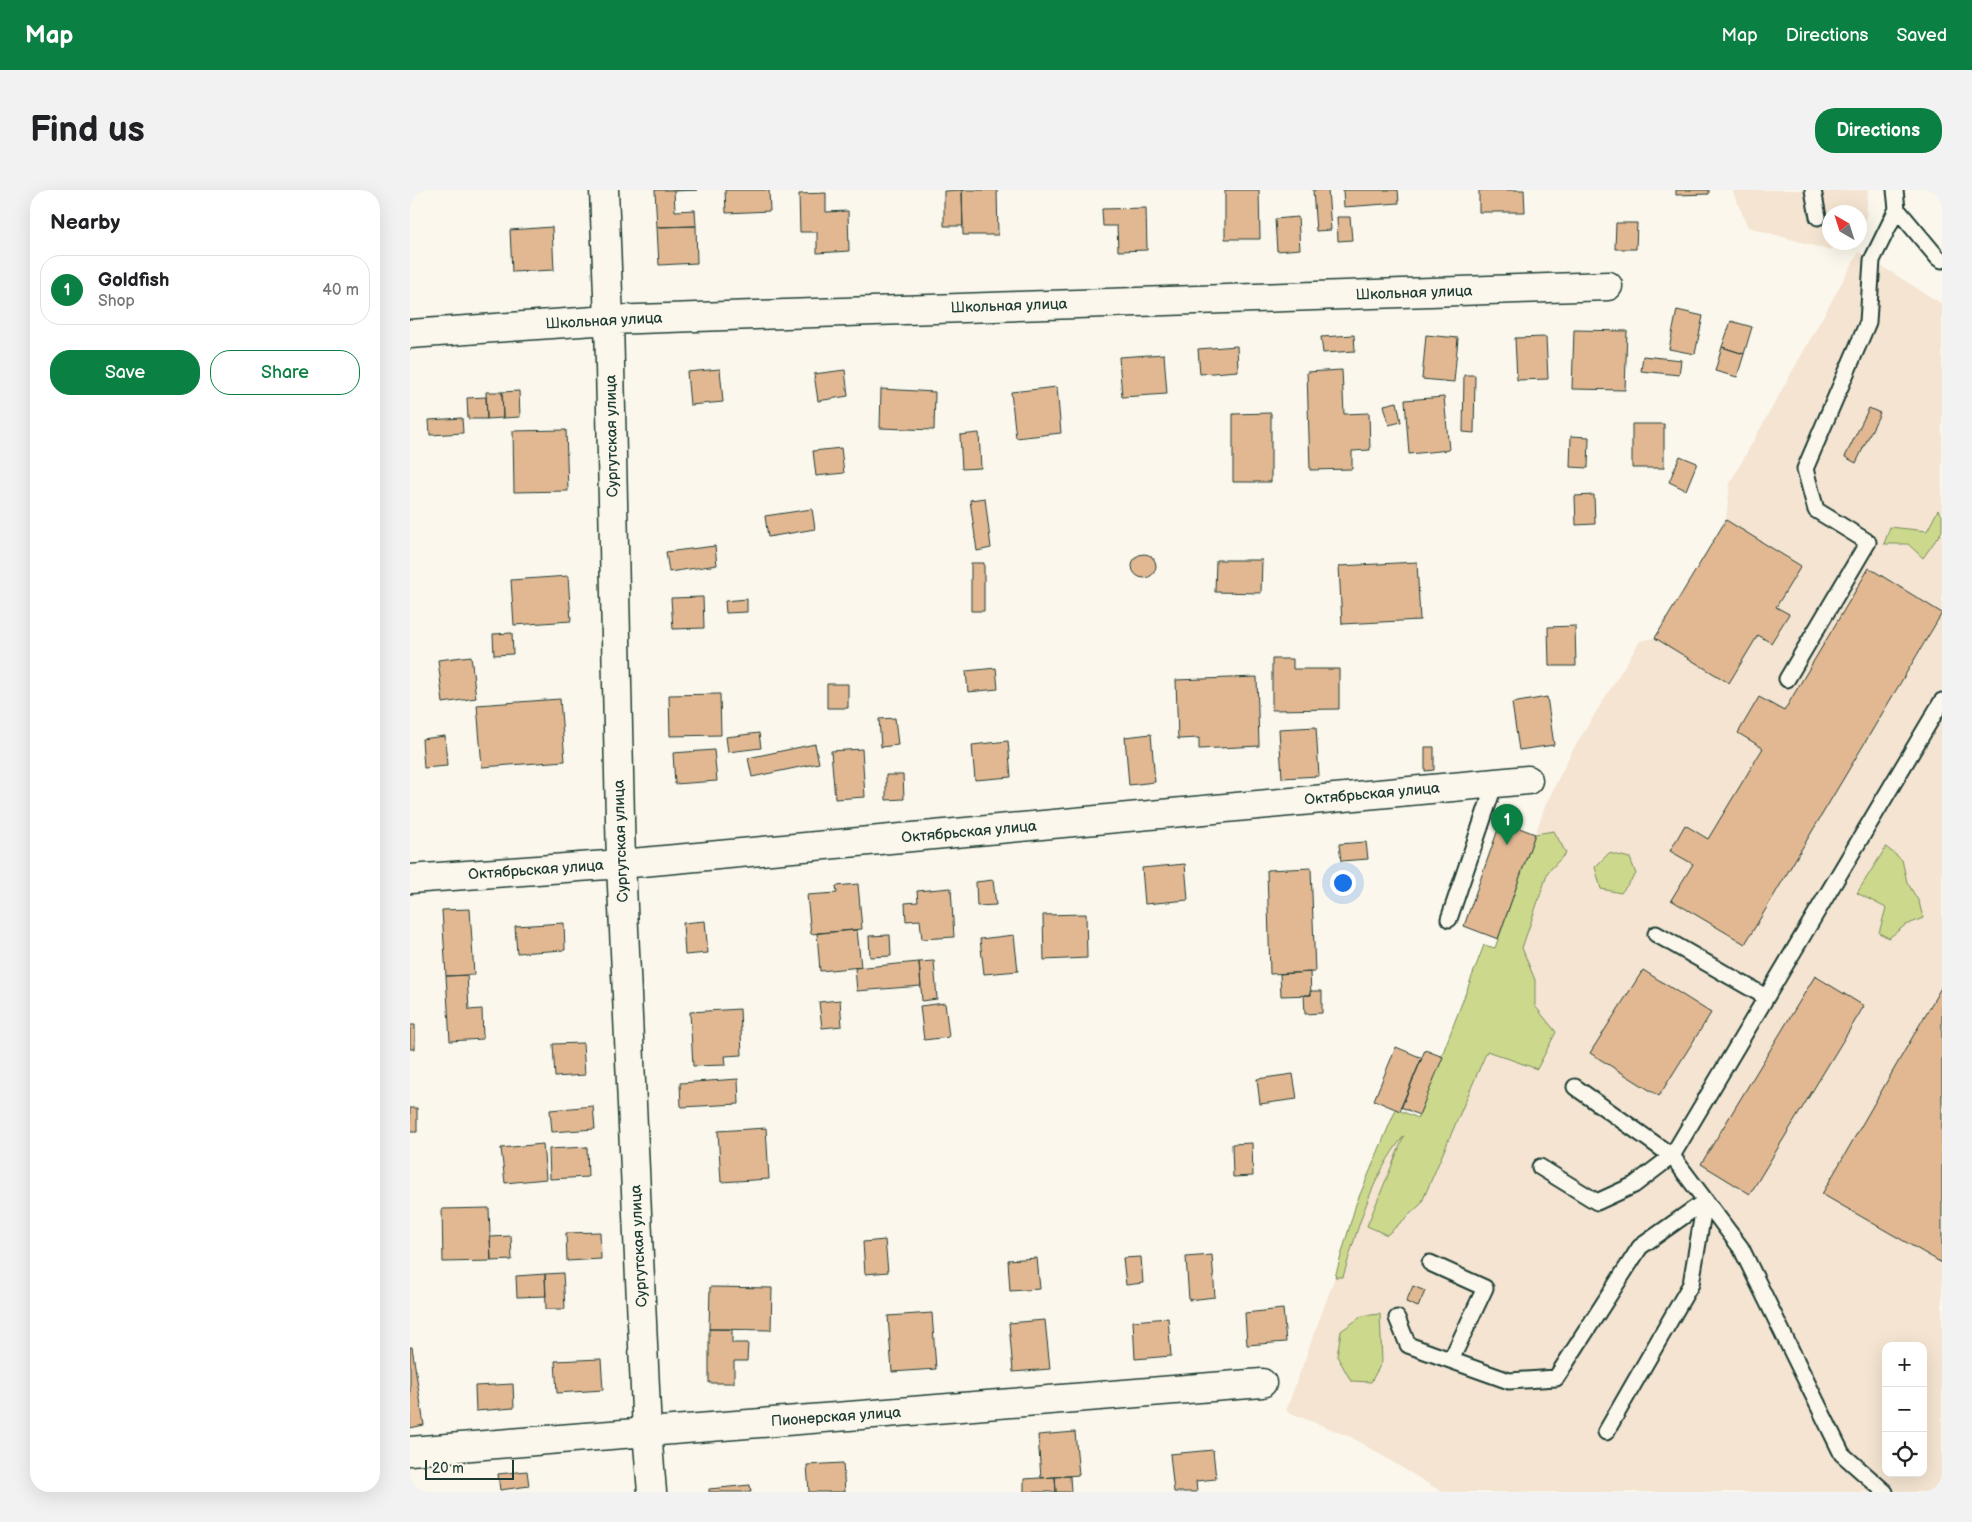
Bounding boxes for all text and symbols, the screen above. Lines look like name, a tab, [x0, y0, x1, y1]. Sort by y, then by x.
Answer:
text: Map	[25, 21, 73, 50]
text: Map	[1722, 25, 1758, 46]
text: Directions	[1786, 25, 1868, 46]
text: Saved	[1896, 25, 1947, 46]
button: Directions	[1815, 108, 1942, 153]
text: Find us	[30, 109, 145, 152]
north arrow	[1822, 205, 1867, 250]
text: Nearby	[50, 210, 120, 235]
text: Goldfish	[98, 269, 169, 292]
text: 1	[64, 281, 70, 300]
text: 40 m	[322, 281, 359, 300]
street label: Школьная улица	[1355, 281, 1473, 305]
text: Shop	[98, 292, 135, 311]
street label: Школьная улица	[950, 294, 1068, 318]
street label: Школьная улица	[545, 308, 663, 334]
button: Save	[50, 350, 200, 395]
button: Share	[210, 350, 360, 395]
street label: Сургутская улица	[601, 374, 623, 498]
street label: Сургутская улица	[609, 779, 633, 903]
street label: Октябрьская улица	[1303, 779, 1441, 809]
pin: 1	[1491, 804, 1523, 845]
street label: Октябрьская улица	[900, 817, 1038, 847]
street label: Октябрьская улица	[467, 856, 605, 884]
your location	[1330, 870, 1356, 896]
street label: Сургутская улица	[626, 1184, 652, 1308]
map controls	[1882, 1342, 1927, 1477]
button: +	[1882, 1342, 1927, 1387]
button: −	[1882, 1387, 1927, 1432]
street label: Пионерская улица	[770, 1403, 902, 1431]
button: locate	[1882, 1432, 1927, 1477]
scale bar	[425, 1457, 514, 1480]
text: 20 m	[432, 1460, 464, 1477]

